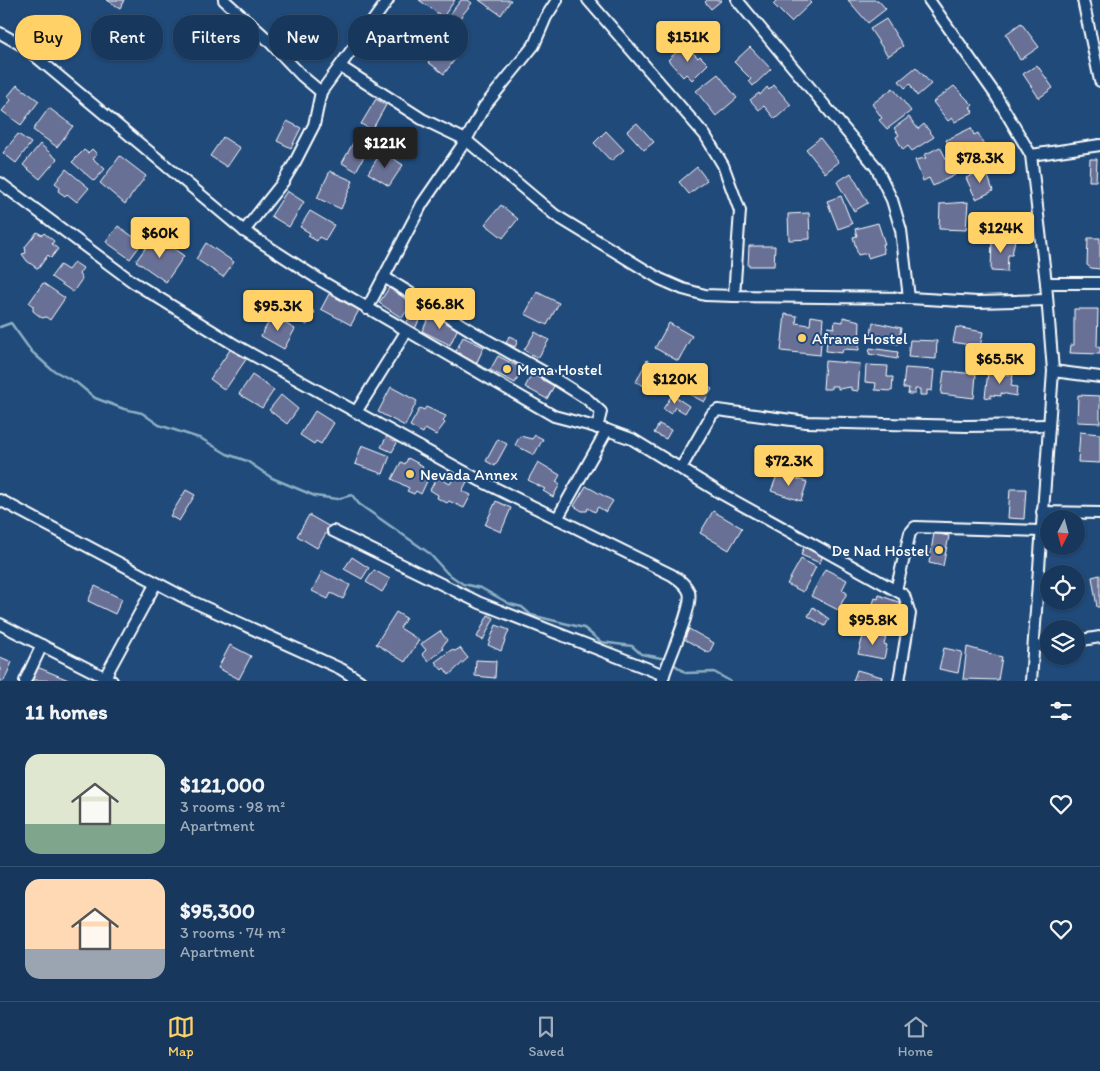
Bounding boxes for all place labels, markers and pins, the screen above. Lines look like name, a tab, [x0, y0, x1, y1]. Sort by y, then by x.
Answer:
pin: $151K	[653, 20, 723, 63]
pin: $121K	[350, 126, 420, 169]
pin: $78.3K	[939, 142, 1021, 184]
pin: $124K	[966, 212, 1036, 254]
pin: $60K	[130, 216, 190, 259]
pin: $66.8K	[399, 288, 481, 330]
pin: $95.3K	[237, 290, 319, 332]
place label: Afrane Hostel	[812, 329, 908, 348]
marker: Afrane Hostel	[796, 332, 808, 344]
pin: $65.5K	[959, 342, 1041, 385]
place label: Mena Hostel	[517, 360, 603, 379]
pin: $120K	[640, 362, 710, 405]
marker: Mena Hostel	[501, 363, 513, 375]
pin: $72.3K	[748, 444, 830, 487]
place label: Nevada Annex	[420, 465, 518, 484]
marker: Nevada Annex	[404, 468, 416, 480]
place label: De Nad Hostel	[832, 541, 929, 560]
marker: De Nad Hostel	[933, 544, 945, 556]
pin: $95.8K	[832, 604, 914, 646]

